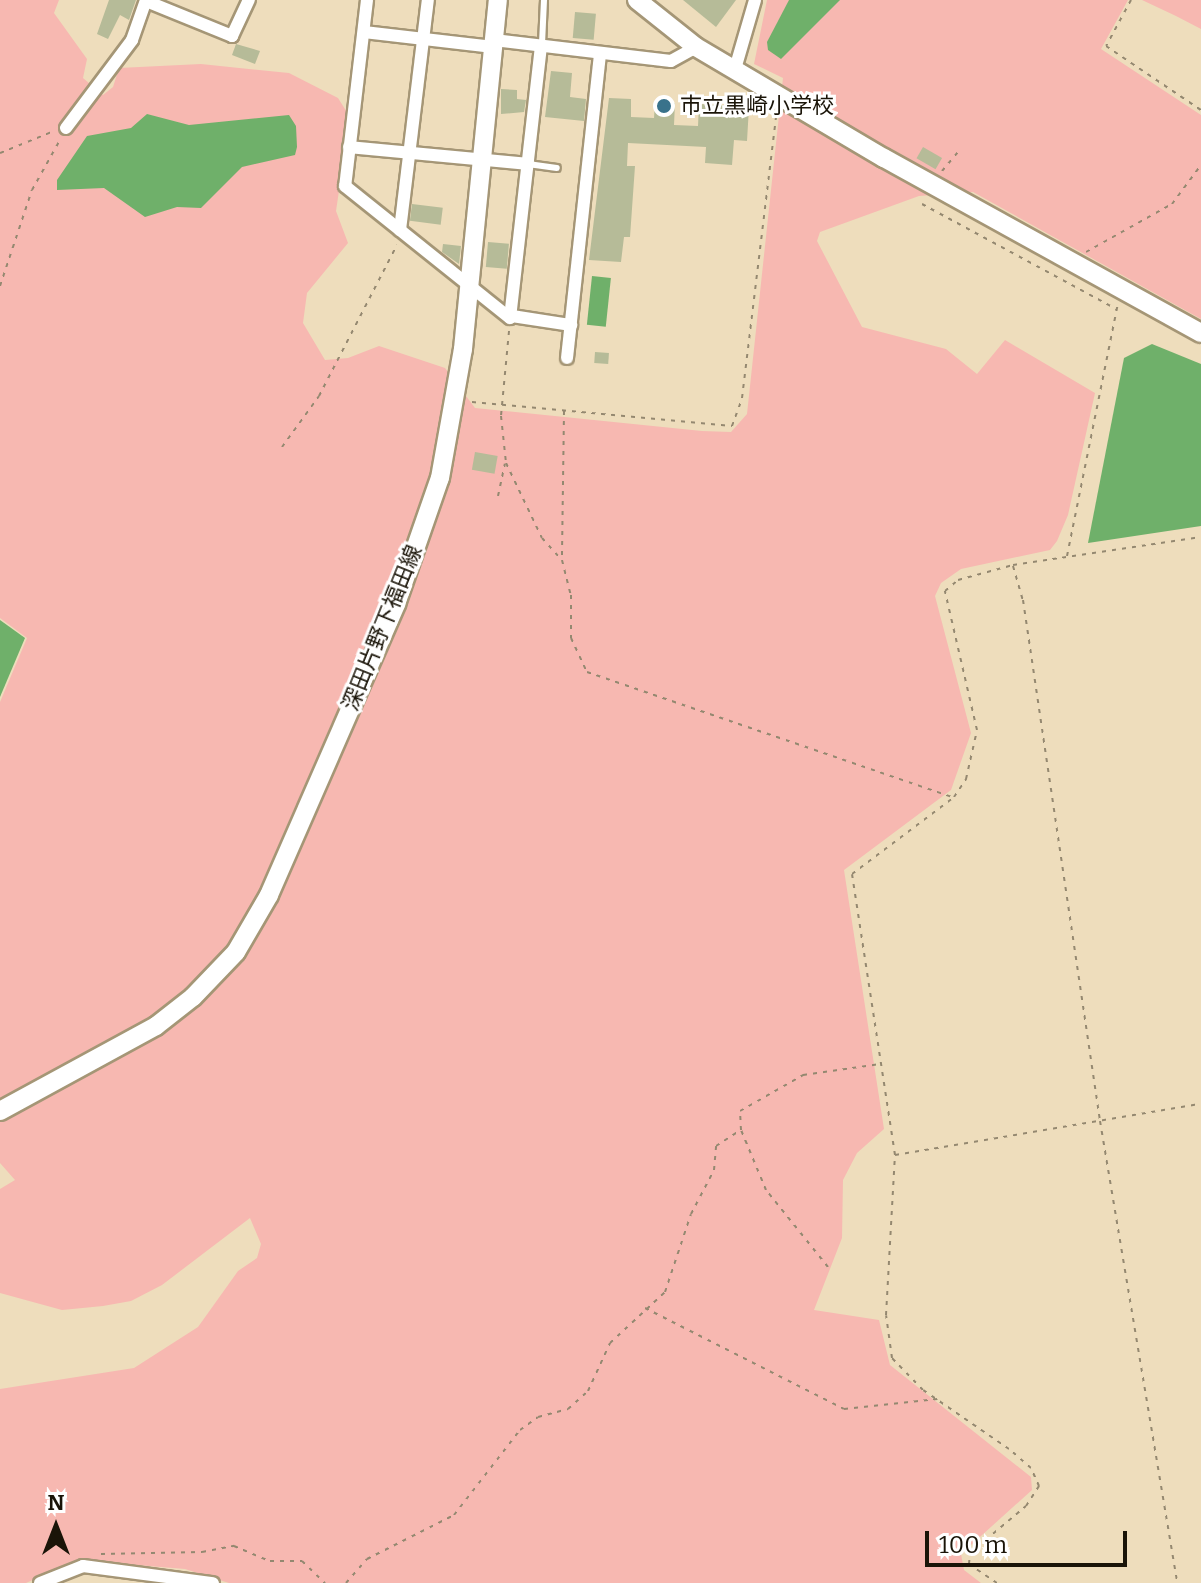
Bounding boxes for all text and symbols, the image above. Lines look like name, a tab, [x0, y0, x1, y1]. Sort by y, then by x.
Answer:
place label: 市立黒崎小学校	[680, 93, 834, 119]
marker: 市立黒崎小学校	[655, 97, 673, 115]
street label: 深田片野下福田線	[337, 541, 427, 715]
north arrow	[16, 1487, 96, 1567]
text: N	[48, 1489, 64, 1516]
scale bar	[929, 1515, 1131, 1565]
text: 100 m	[939, 1531, 1007, 1559]

